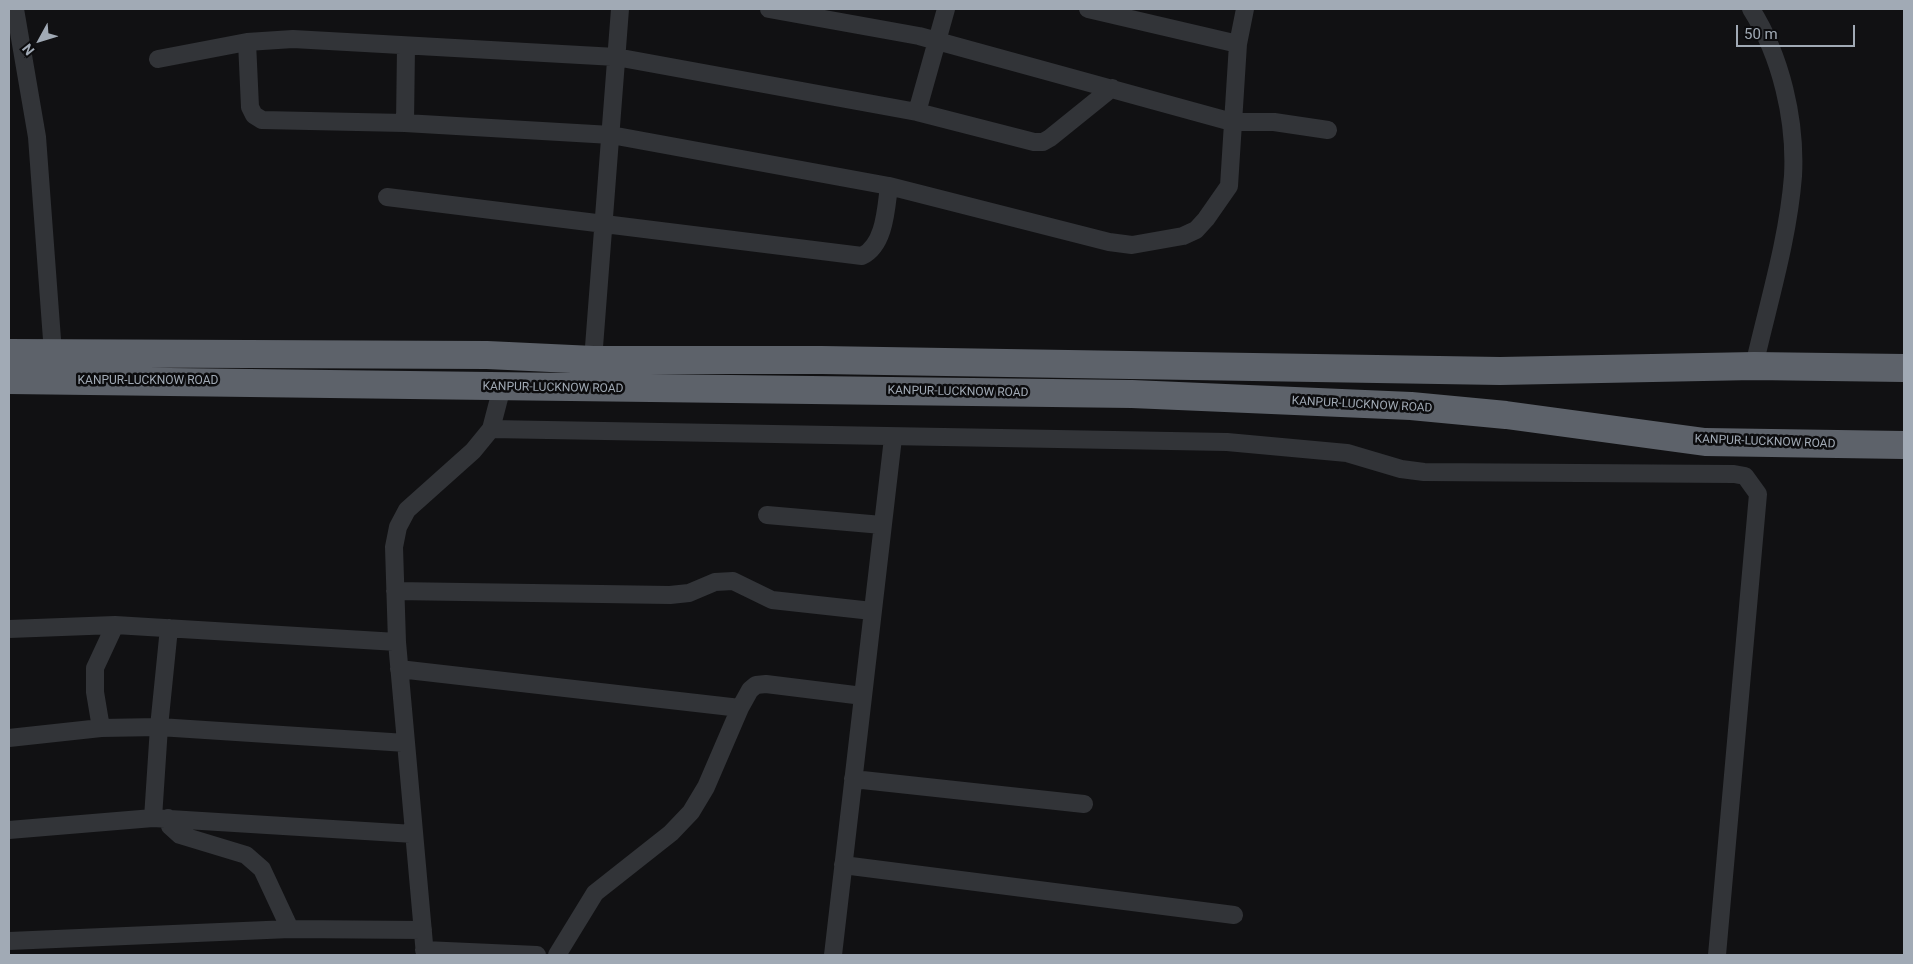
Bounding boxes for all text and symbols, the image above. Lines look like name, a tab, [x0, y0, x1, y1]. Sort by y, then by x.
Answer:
north arrow	[15, 15, 65, 65]
scale bar	[1738, 15, 1857, 47]
text: 50 m	[1744, 25, 1778, 43]
text: N	[19, 41, 38, 58]
street label: KANPUR-LUCKNOW ROAD	[78, 374, 218, 388]
street label: KANPUR-LUCKNOW ROAD	[482, 380, 624, 396]
street label: KANPUR-LUCKNOW ROAD	[887, 384, 1029, 400]
street label: KANPUR-LUCKNOW ROAD	[1291, 394, 1433, 416]
street label: KANPUR-LUCKNOW ROAD	[1694, 432, 1836, 452]

